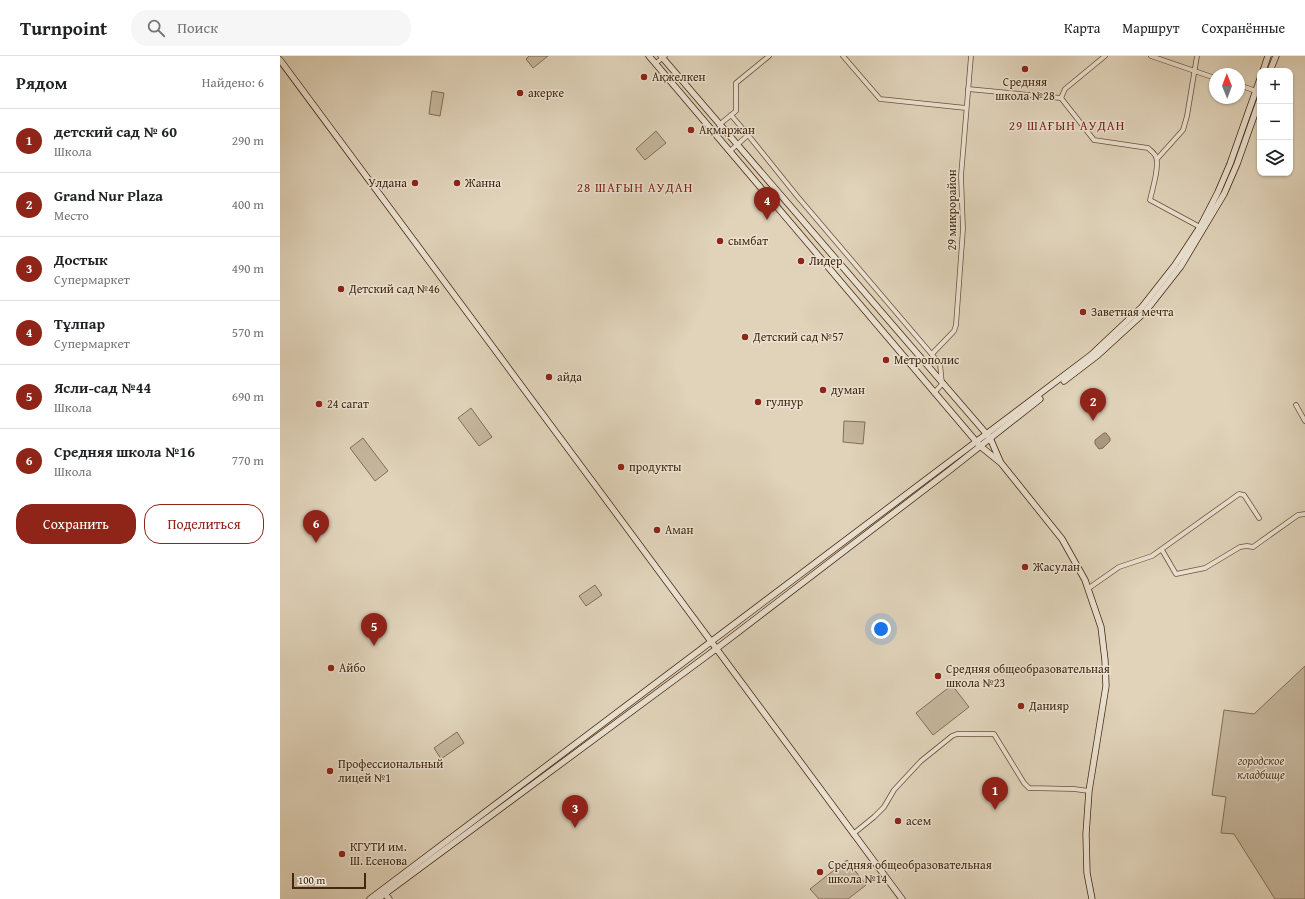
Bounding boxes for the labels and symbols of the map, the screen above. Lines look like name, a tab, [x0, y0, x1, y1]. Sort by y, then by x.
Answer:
marker: Средняя школа №28	[1020, 64, 1030, 74]
place label: Ақжелкен	[652, 68, 706, 85]
north arrow	[1209, 68, 1245, 104]
marker: Ақжелкен	[639, 72, 649, 82]
place label: Средняя школа №28	[995, 73, 1055, 104]
place label: акерке	[528, 84, 564, 101]
marker: акерке	[515, 88, 525, 98]
district label: 29 ШАҒЫН АУДАН	[1009, 116, 1125, 135]
place label: Ақмаржан	[699, 121, 755, 138]
marker: Ақмаржан	[686, 125, 696, 135]
street label: 29 микрорайон	[943, 169, 960, 251]
place label: Улдана	[368, 174, 407, 191]
place label: Жанна	[464, 174, 501, 191]
marker: Улдана	[410, 178, 420, 188]
marker: Жанна	[452, 178, 462, 188]
district label: 28 ШАҒЫН АУДАН	[577, 178, 693, 197]
pin: 4	[754, 187, 780, 220]
place label: сымбат	[728, 232, 768, 249]
marker: сымбат	[715, 236, 725, 246]
place label: Лидер	[809, 252, 843, 269]
marker: Лидер	[796, 256, 806, 266]
place label: Детский сад №46	[348, 280, 440, 297]
marker: Детский сад №46	[336, 284, 346, 294]
place label: Заветная мечта	[1091, 303, 1174, 320]
marker: Заветная мечта	[1078, 307, 1088, 317]
place label: Детский сад №57	[752, 328, 844, 345]
marker: Детский сад №57	[740, 332, 750, 342]
place label: Метрополис	[894, 351, 960, 368]
marker: Метрополис	[881, 355, 891, 365]
place label: айда	[557, 368, 582, 385]
marker: айда	[544, 372, 554, 382]
place label: думан	[831, 381, 865, 398]
marker: думан	[818, 385, 828, 395]
pin: 2	[1080, 388, 1106, 421]
place label: гулнур	[766, 393, 804, 410]
place label: 24 сагат	[327, 395, 369, 412]
marker: гулнур	[753, 397, 763, 407]
marker: 24 сагат	[314, 399, 324, 409]
place label: продукты	[629, 458, 682, 475]
marker: продукты	[616, 462, 626, 472]
pin: 6	[303, 510, 329, 543]
place label: Аман	[665, 521, 694, 538]
marker: Аман	[652, 525, 662, 535]
place label: Жасулан	[1032, 558, 1080, 575]
marker: Жасулан	[1020, 562, 1030, 572]
pin: 5	[361, 613, 387, 646]
your location	[871, 619, 891, 639]
place label: Айбо	[339, 659, 366, 676]
place label: Средняя общеобразовательная школа №23	[946, 660, 1110, 691]
marker: Айбо	[326, 663, 336, 673]
marker: Средняя общеобразовательная школа №23	[933, 671, 943, 681]
place label: Данияр	[1028, 697, 1070, 714]
marker: Данияр	[1016, 701, 1026, 711]
park label: городское кладбище	[1237, 752, 1285, 783]
place label: Профессиональный лицей №1	[338, 755, 443, 786]
marker: Профессиональный лицей №1	[325, 766, 335, 776]
pin: 1	[982, 777, 1008, 810]
pin: 3	[562, 795, 588, 828]
place label: асем	[906, 812, 932, 829]
marker: асем	[893, 816, 903, 826]
place label: КГУТИ им. Ш. Есенова	[350, 838, 408, 869]
marker: КГУТИ им. Ш. Есенова	[337, 849, 347, 859]
place label: Cредняя общеобразовательная школа №14	[828, 856, 992, 887]
marker: Cредняя общеобразовательная школа №14	[815, 867, 825, 877]
scale bar	[292, 871, 366, 890]

